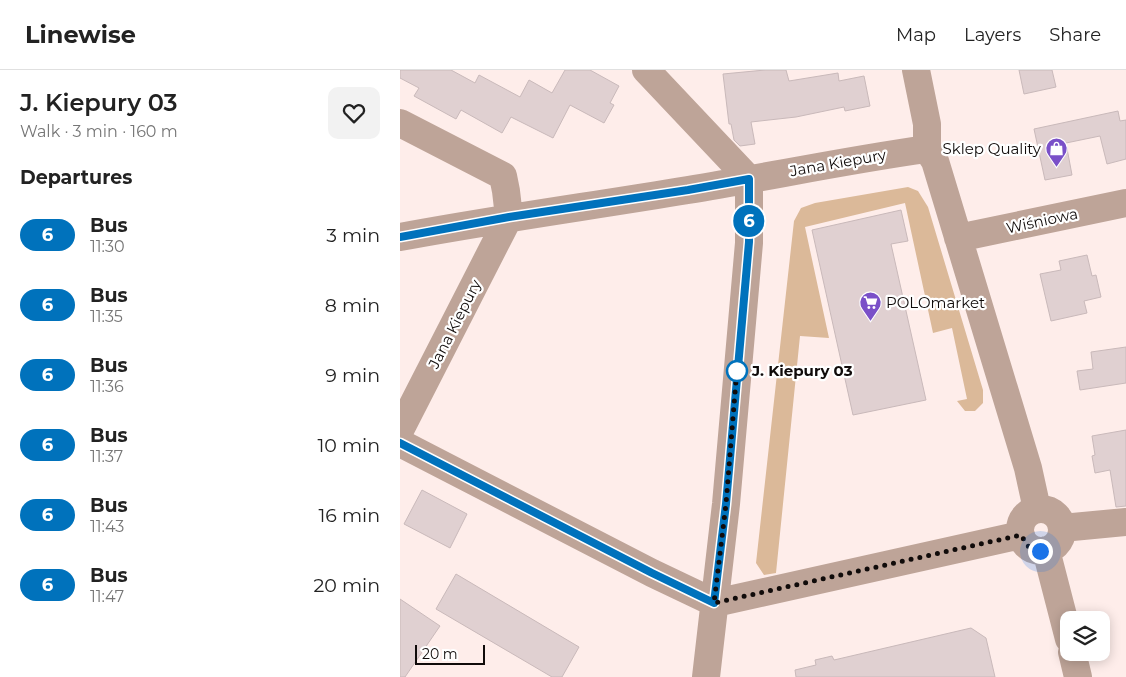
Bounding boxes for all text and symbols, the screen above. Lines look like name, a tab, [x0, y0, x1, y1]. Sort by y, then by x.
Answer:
text: Linewise	[25, 20, 136, 49]
text: Map	[896, 24, 936, 46]
text: Layers	[964, 24, 1021, 46]
text: Share	[1049, 24, 1101, 46]
button: heart	[328, 87, 380, 139]
text: J. Kiepury 03	[20, 88, 178, 117]
text: Walk · 3 min · 160 m	[20, 122, 178, 141]
shop icon: Sklep Quality	[1045, 137, 1069, 168]
place label: Sklep Quality	[942, 139, 1042, 158]
street label: Jana Kiepury	[787, 145, 888, 180]
text: Departures	[20, 166, 132, 189]
street label: Wiśniowa	[1004, 204, 1080, 237]
line badge: 6	[733, 205, 765, 237]
text: 6	[743, 210, 755, 232]
text: Bus	[90, 214, 128, 237]
text: 6	[42, 224, 53, 246]
text: 3 min	[326, 224, 380, 247]
text: 11:30	[90, 237, 125, 256]
street label: Jana Kiepury	[424, 275, 486, 372]
text: Bus	[90, 284, 128, 307]
supermarket icon: POLOmarket	[858, 291, 882, 322]
place label: POLOmarket	[886, 293, 985, 312]
text: 6	[42, 294, 53, 316]
text: 8 min	[325, 294, 380, 317]
text: 11:35	[90, 307, 123, 326]
text: Bus	[90, 354, 128, 377]
marker: J. Kiepury 03	[726, 360, 748, 382]
place label: J. Kiepury 03	[751, 361, 853, 380]
text: 6	[42, 364, 53, 386]
text: 9 min	[325, 364, 380, 387]
text: 11:36	[90, 377, 124, 396]
text: Bus	[90, 424, 128, 447]
text: 6	[42, 434, 53, 456]
text: 10 min	[317, 434, 380, 457]
text: 11:37	[90, 447, 123, 466]
text: Bus	[90, 494, 128, 517]
text: 6	[42, 504, 53, 526]
text: 16 min	[318, 504, 380, 527]
text: 11:43	[90, 517, 124, 536]
your location	[1028, 539, 1053, 564]
text: Bus	[90, 564, 128, 587]
text: 6	[42, 574, 53, 596]
text: 20 min	[314, 574, 380, 597]
text: 11:47	[90, 587, 124, 606]
map controls	[1060, 611, 1110, 661]
button: layers	[1060, 611, 1110, 661]
scale bar	[415, 642, 485, 665]
text: 20 m	[422, 645, 458, 663]

